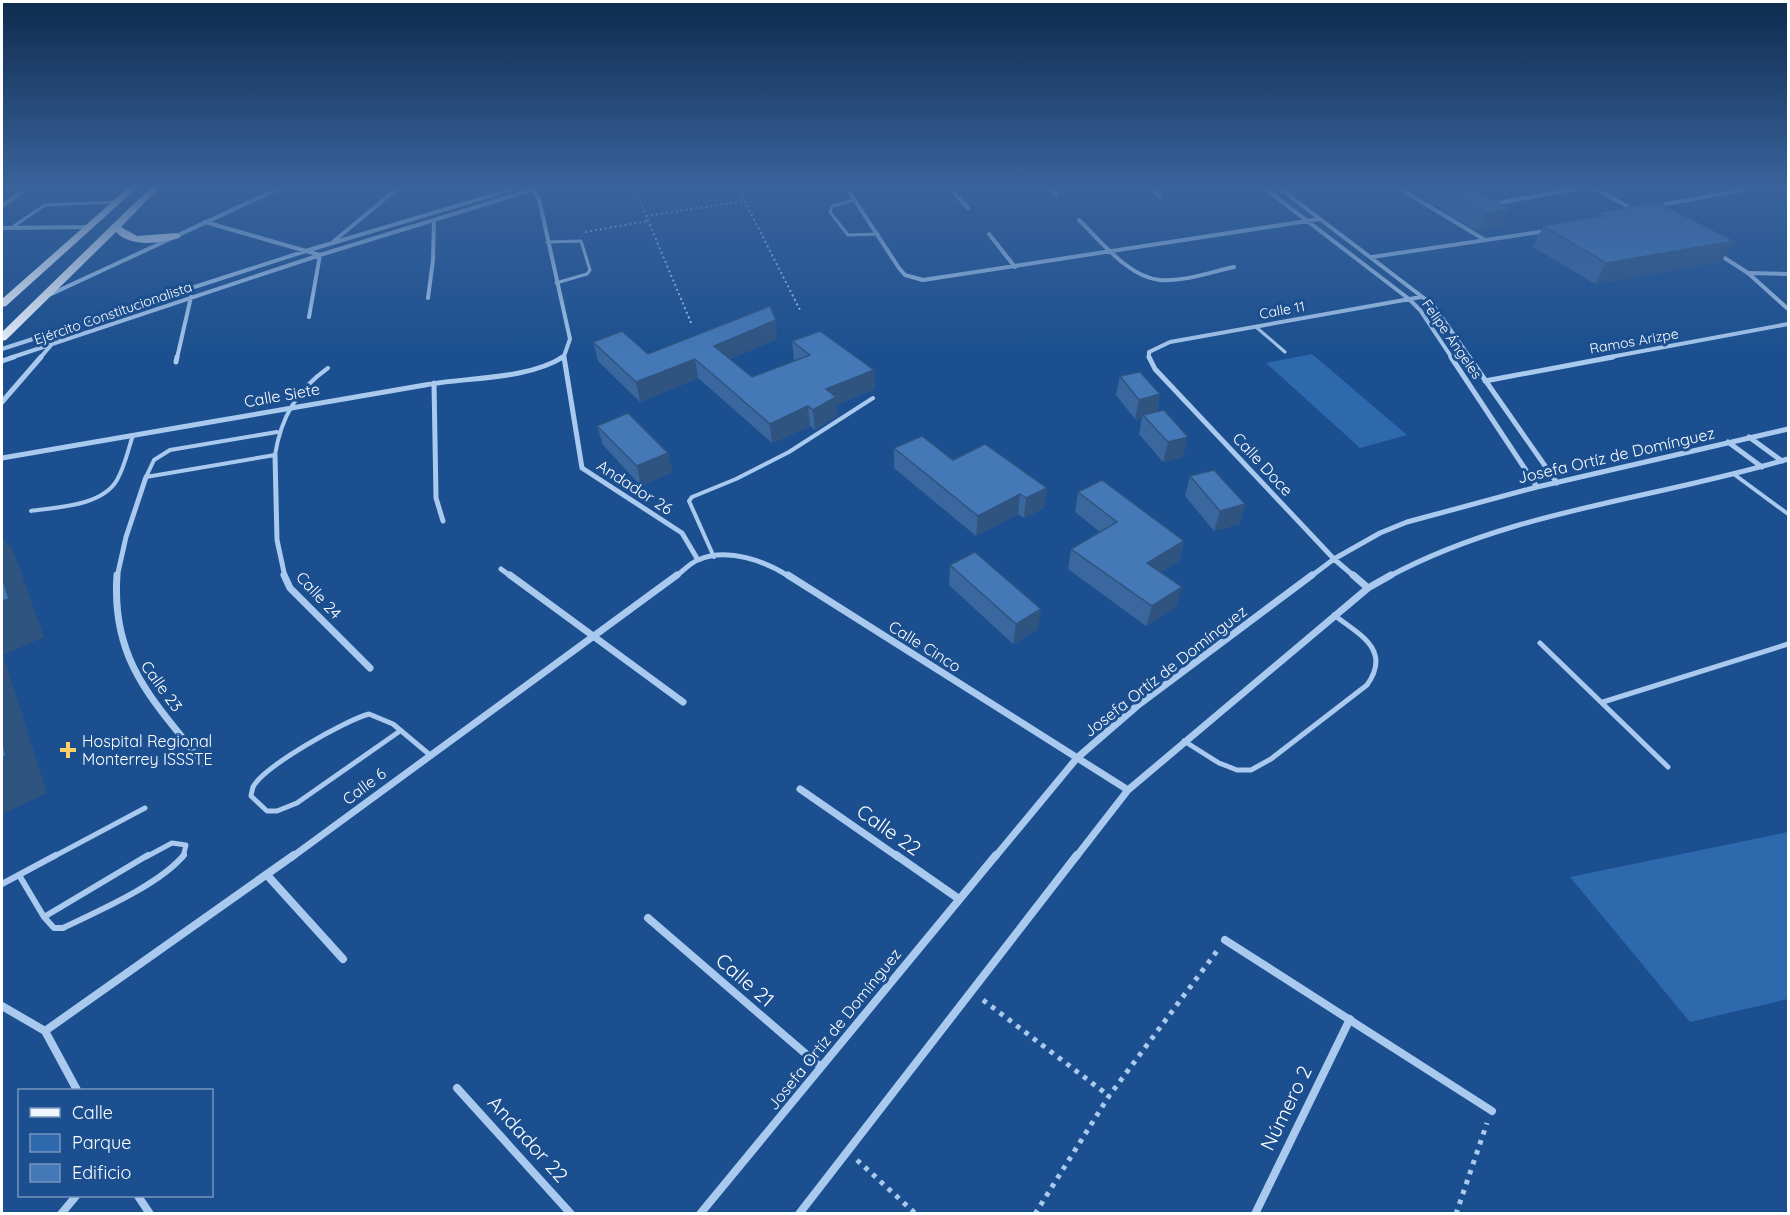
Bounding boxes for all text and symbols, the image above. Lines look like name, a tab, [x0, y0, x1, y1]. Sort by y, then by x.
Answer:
street label: Ejército Constitucionalista	[32, 277, 194, 349]
street label: Felipe Ángeles	[1418, 296, 1486, 382]
street label: Calle 11	[1258, 297, 1306, 323]
street label: Ramos Arizpe	[1588, 324, 1680, 358]
street label: Calle Siete	[243, 379, 321, 411]
street label: Josefa Ortíz de Domínguez	[1515, 423, 1717, 487]
street label: Calle Doce	[1229, 428, 1297, 500]
street label: Andador 26	[593, 455, 677, 519]
street label: Calle 24	[292, 567, 346, 623]
street label: Josefa Ortíz de Domínguez	[1079, 601, 1251, 741]
street label: Calle Cinco	[885, 616, 965, 676]
street label: Calle 23	[137, 657, 187, 715]
place label: Hospital Regional Monterrey ISSSTE	[82, 731, 213, 769]
marker: Hospital Regional Monterrey ISSSTE	[59, 741, 77, 759]
street label: Calle 6	[338, 763, 390, 809]
street label: Calle 22	[852, 798, 926, 861]
street label: Josefa Ortíz de Domínguez	[763, 944, 905, 1114]
street label: Calle 21	[711, 947, 780, 1012]
street label: Número 2	[1254, 1061, 1317, 1154]
legend	[18, 1089, 213, 1197]
street label: Andador 22	[483, 1090, 574, 1187]
text: Calle	[72, 1101, 113, 1124]
text: Parque	[72, 1131, 131, 1154]
text: Edificio	[72, 1161, 131, 1184]

